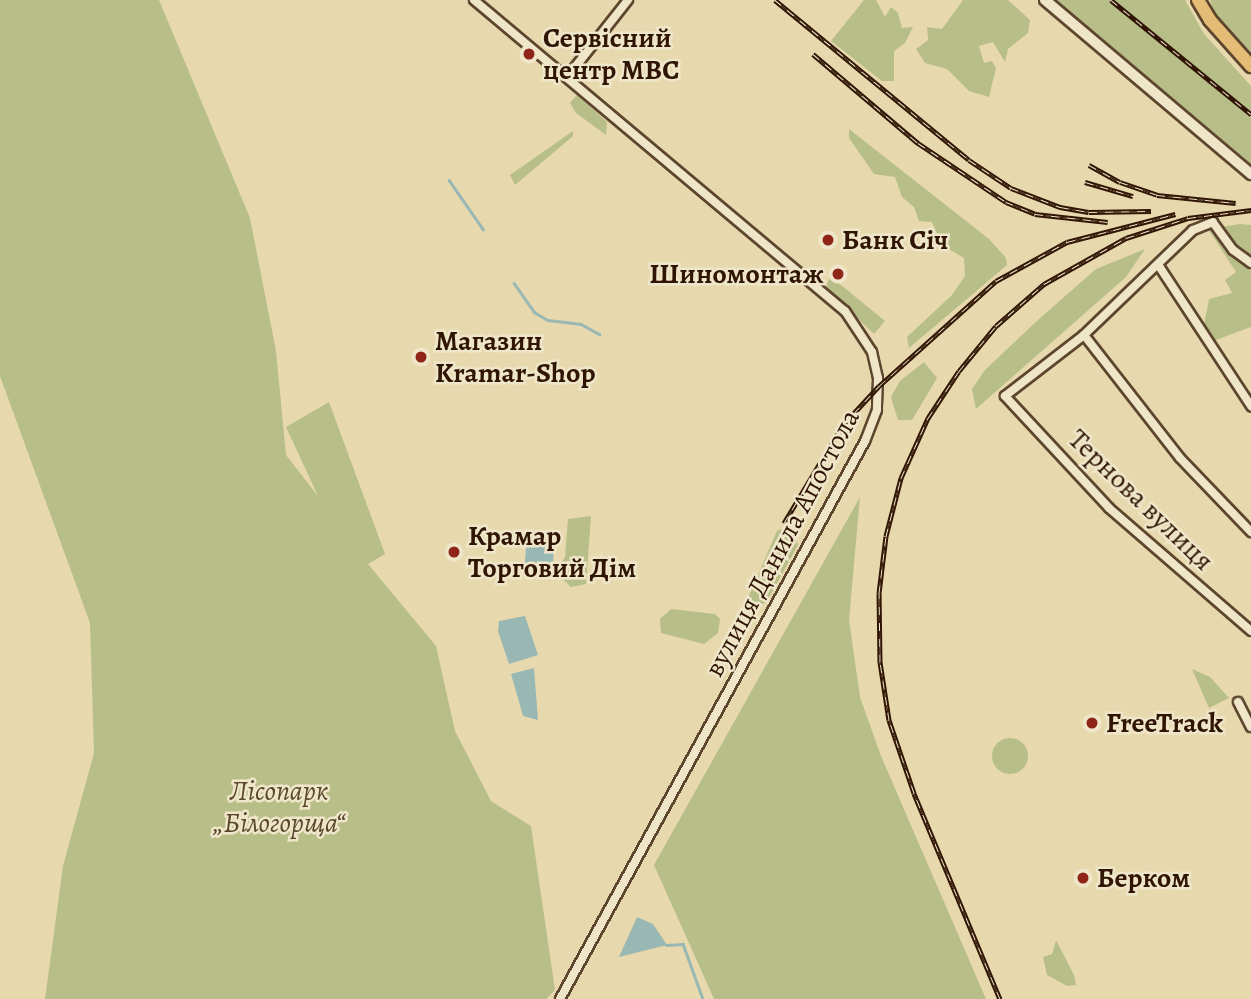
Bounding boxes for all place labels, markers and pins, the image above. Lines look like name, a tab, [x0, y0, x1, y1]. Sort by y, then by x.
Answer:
place label: Сервісний центр МВС	[543, 21, 679, 87]
marker: Сервісний центр МВС	[521, 46, 537, 62]
place label: Банк Січ	[842, 223, 948, 257]
marker: Банк Січ	[820, 232, 836, 248]
place label: Шиномонтаж	[649, 257, 824, 291]
marker: Шиномонтаж	[830, 266, 846, 282]
place label: Магазин Kramar-Shop	[435, 324, 596, 390]
marker: Магазин Kramar-Shop	[413, 349, 429, 365]
place label: Крамар Торговий Дім	[468, 519, 636, 585]
marker: Крамар Торговий Дім	[446, 544, 462, 560]
place label: FreeTrack	[1106, 706, 1223, 740]
marker: FreeTrack	[1084, 715, 1100, 731]
place label: Берком	[1097, 861, 1190, 895]
marker: Берком	[1075, 870, 1091, 886]

